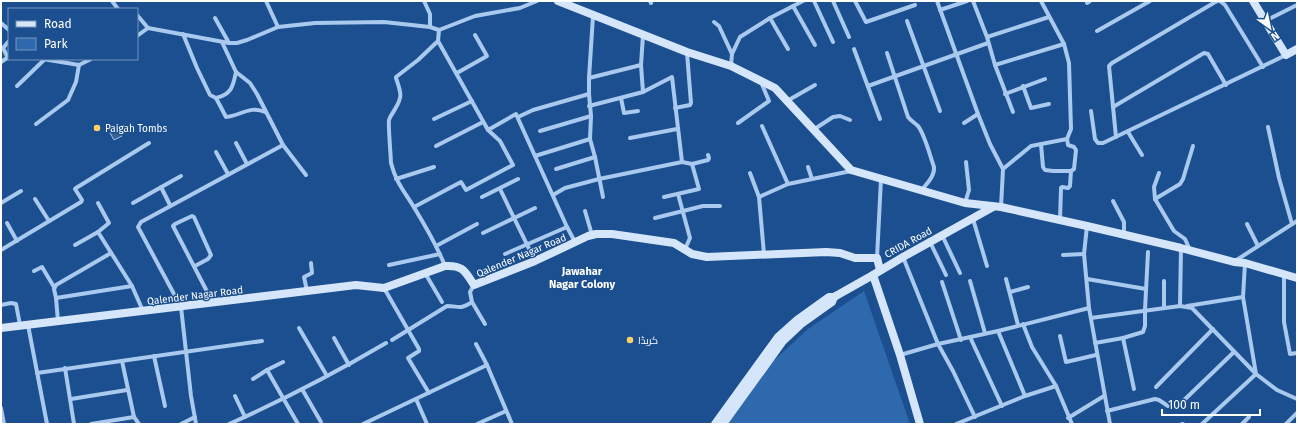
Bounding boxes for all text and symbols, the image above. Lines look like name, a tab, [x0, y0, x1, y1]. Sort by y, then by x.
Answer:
legend	[8, 8, 138, 60]
north arrow	[1250, 8, 1290, 48]
text: Road	[44, 17, 72, 31]
text: N	[1269, 29, 1282, 43]
text: Park	[44, 37, 68, 51]
marker: Paigah Tombs	[92, 123, 102, 133]
place label: Paigah Tombs	[105, 123, 167, 135]
street label: CRIDA Road	[883, 225, 934, 261]
street label: Qalender Nagar Road	[475, 232, 568, 280]
district label: Jawahar Nagar Colony	[549, 265, 615, 291]
street label: Qalender Nagar Road	[147, 284, 244, 308]
marker: کریڈا	[625, 335, 635, 345]
place label: کریڈا	[638, 335, 658, 347]
scale bar	[1162, 391, 1260, 417]
text: 100 m	[1168, 398, 1200, 412]

